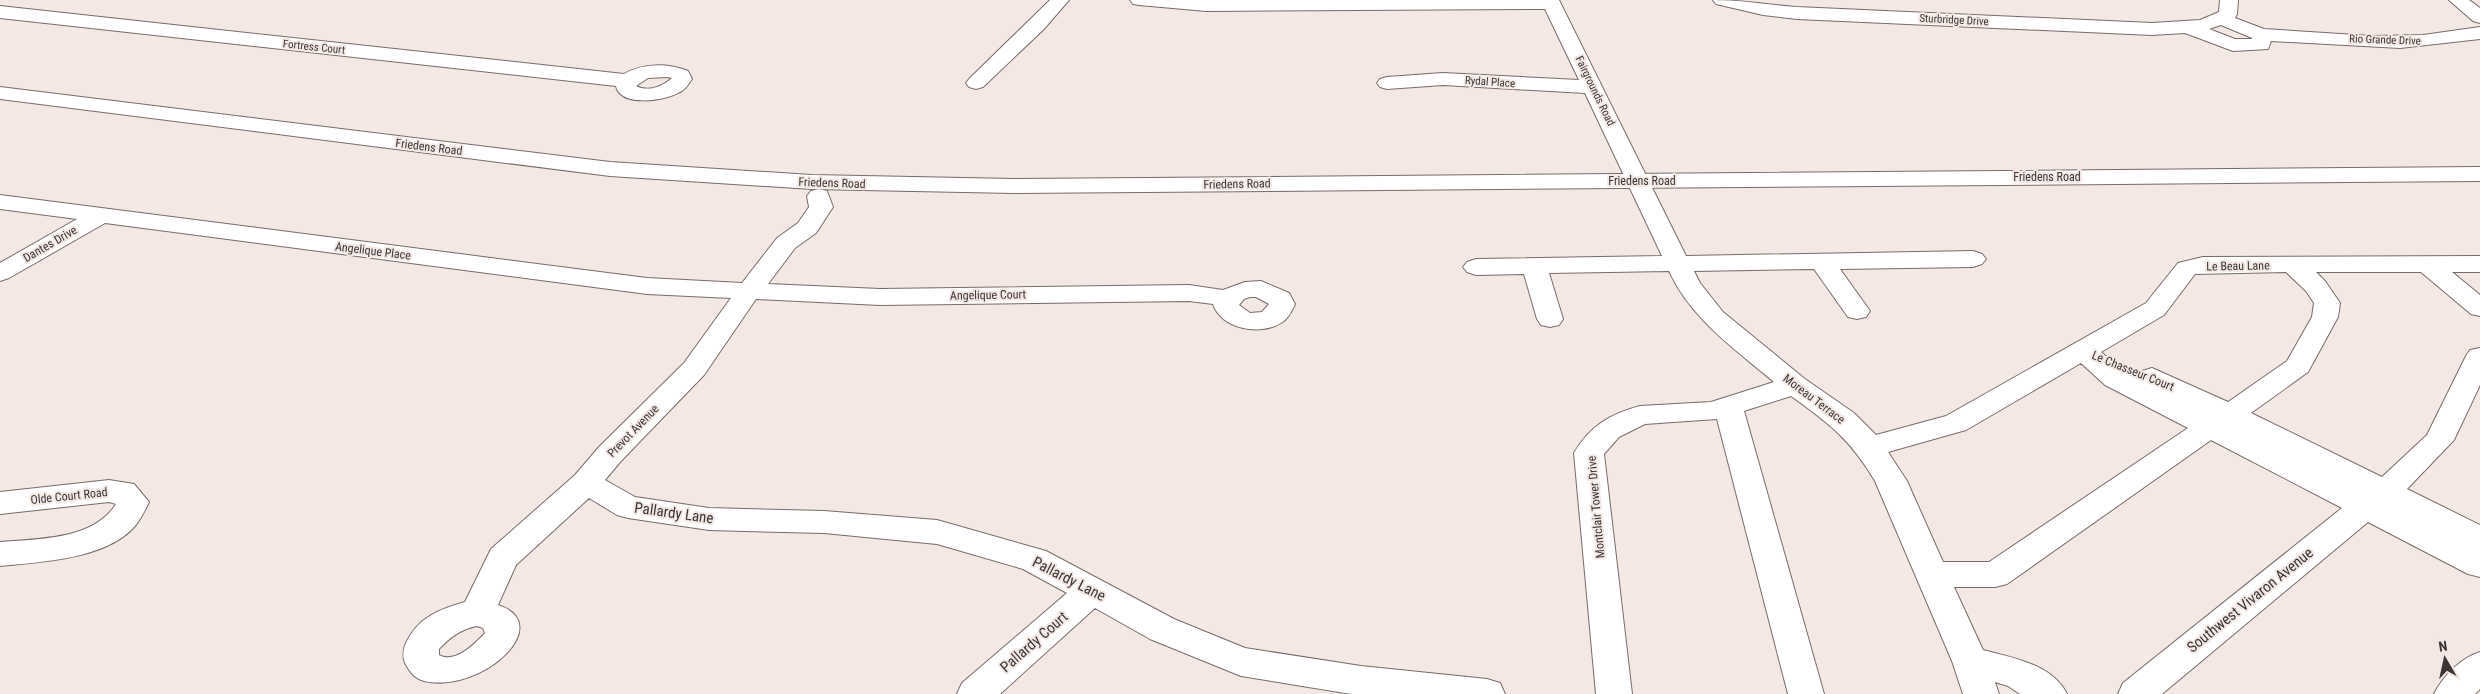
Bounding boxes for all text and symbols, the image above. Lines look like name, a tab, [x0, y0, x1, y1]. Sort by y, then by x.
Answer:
street label: Sturbridge Drive	[1919, 12, 1989, 28]
street label: Rio Grande Drive	[2349, 32, 2421, 48]
street label: Fortress Court	[282, 37, 346, 57]
street label: Fairgrounds Road	[1572, 54, 1618, 128]
street label: Rydal Place	[1464, 74, 1516, 90]
street label: Friedens Road	[395, 136, 463, 158]
street label: Friedens Road	[2013, 170, 2081, 184]
street label: Friedens Road	[1608, 174, 1676, 188]
street label: Friedens Road	[798, 175, 866, 191]
street label: Friedens Road	[1203, 176, 1271, 192]
street label: Dantes Drive	[21, 223, 80, 265]
street label: Angelique Place	[334, 239, 412, 263]
street label: Le Beau Lane	[2206, 258, 2270, 274]
street label: Angelique Court	[950, 287, 1027, 303]
street label: Le Chasseur Court	[2090, 348, 2177, 394]
street label: Moreau Terrace	[1780, 371, 1848, 427]
street label: Prevot Avenue	[604, 402, 662, 460]
street label: Montclair Tower Drive	[1585, 455, 1607, 559]
street label: Olde Court Road	[30, 485, 108, 507]
street label: Pallardy Lane	[633, 499, 715, 527]
street label: Southwest Vivaron Avenue	[2183, 544, 2317, 656]
street label: Pallardy Lane	[1029, 553, 1109, 605]
street label: Pallardy Court	[997, 608, 1071, 676]
north arrow	[2420, 634, 2470, 684]
text: N	[2437, 638, 2448, 655]

